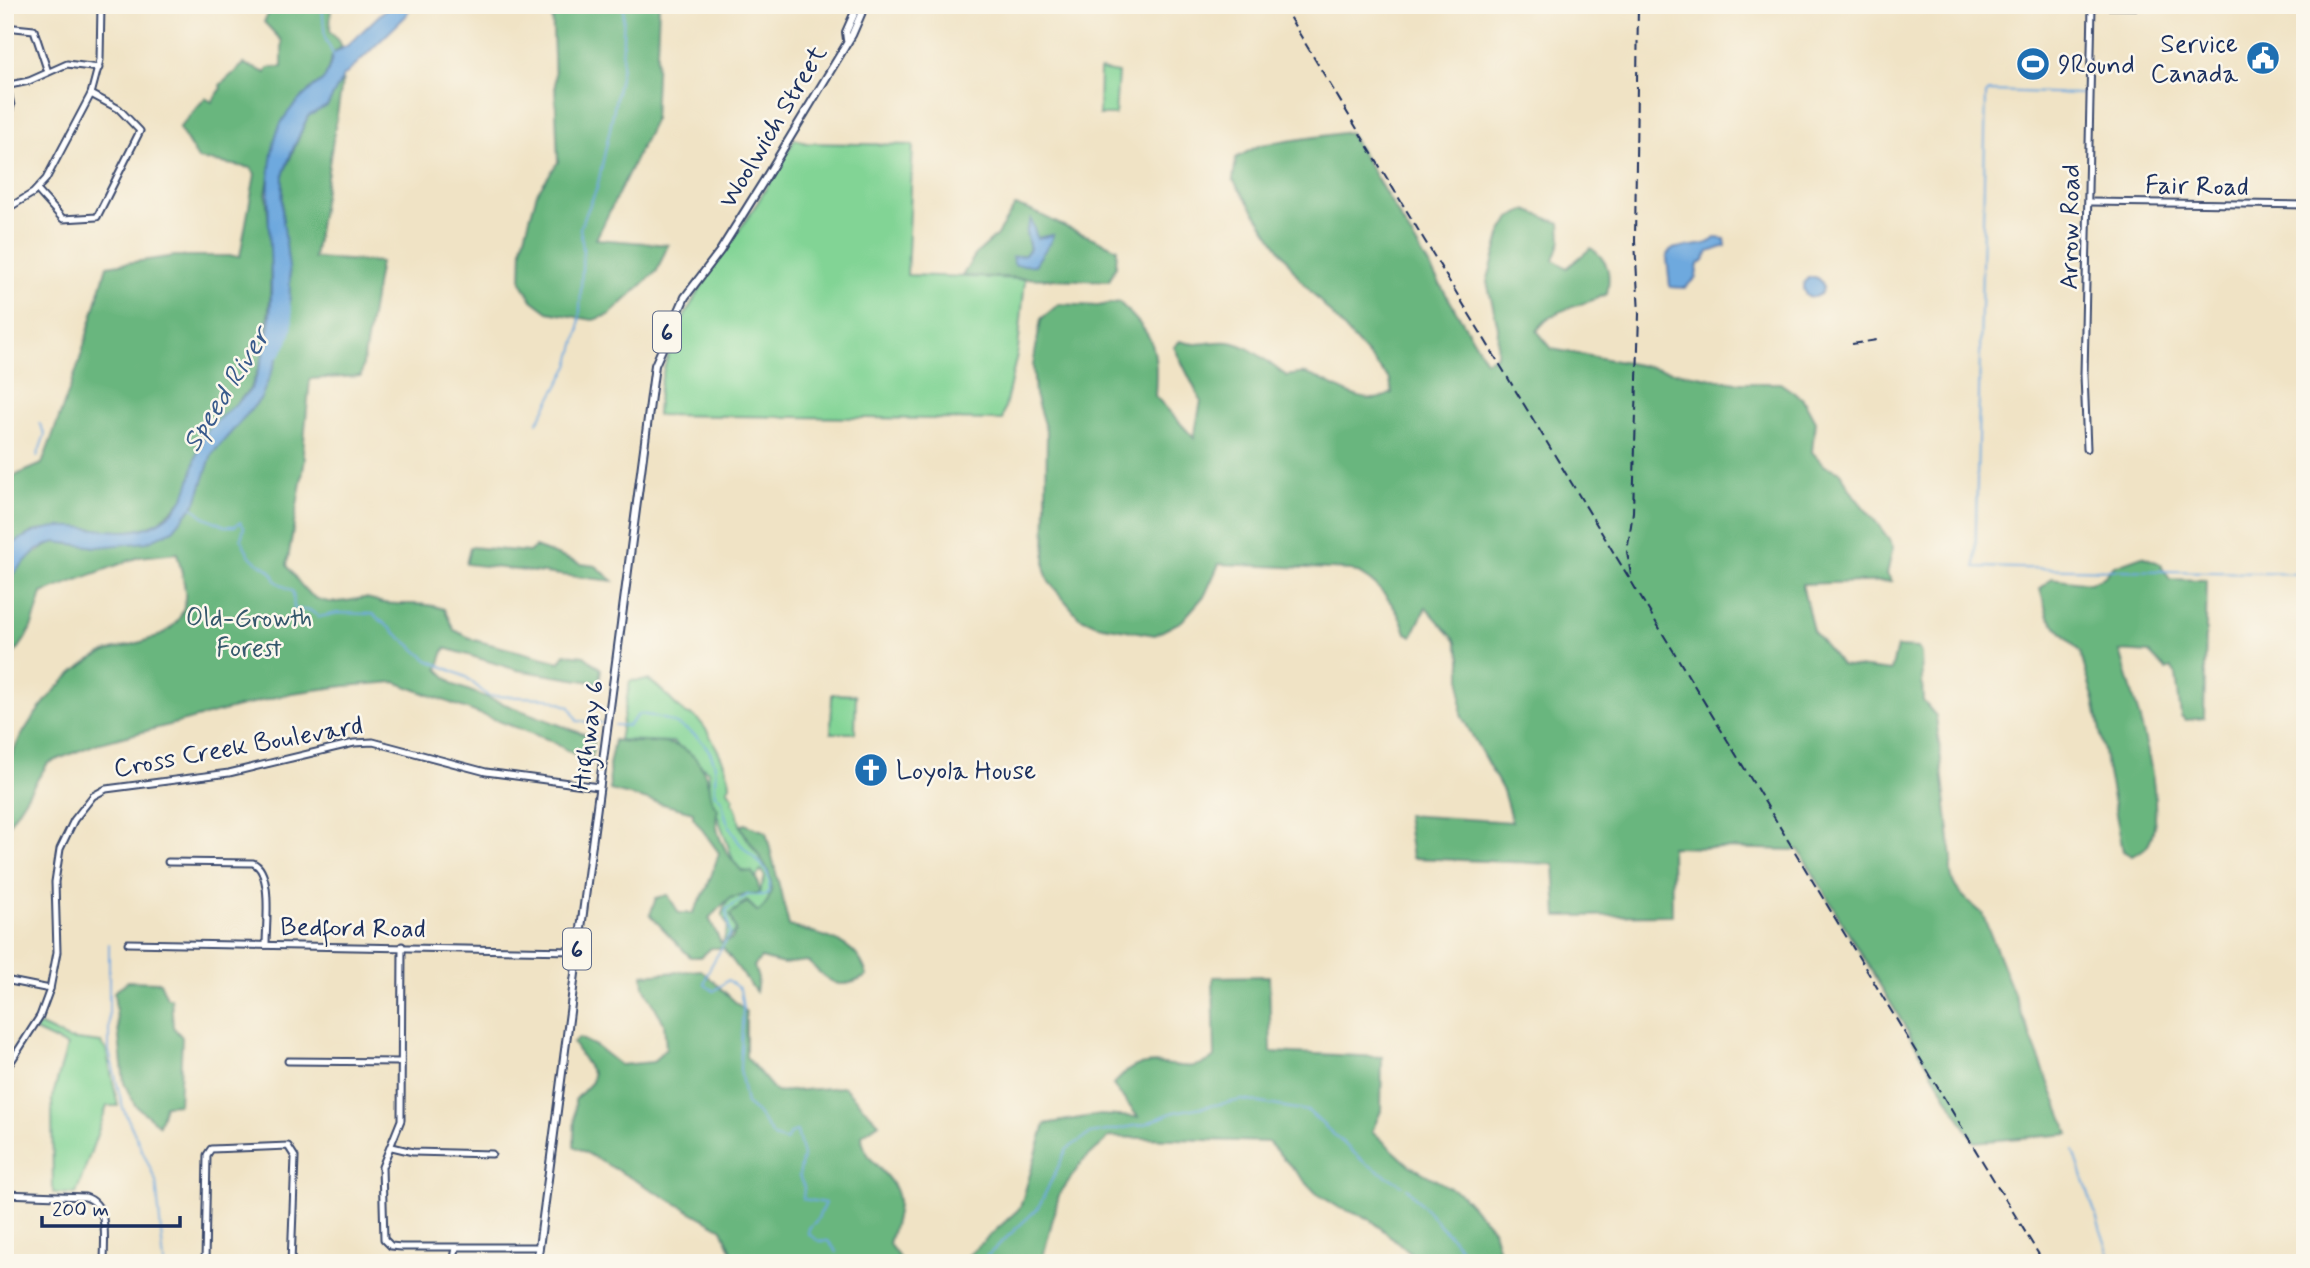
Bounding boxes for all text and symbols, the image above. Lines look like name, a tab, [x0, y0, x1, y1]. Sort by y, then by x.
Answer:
place label: Service Canada	[2150, 28, 2238, 92]
street label: Woolwich Street	[712, 39, 836, 215]
public building icon: Service Canada	[2244, 39, 2282, 77]
sports icon: 9Round	[2014, 45, 2052, 83]
place label: 9Round	[2058, 49, 2135, 83]
street label: Arrow Road	[2053, 164, 2089, 290]
street label: Fair Road	[2145, 169, 2249, 205]
road number: 6	[653, 312, 681, 352]
water label: Speed River	[174, 318, 282, 459]
park label: Old-Growth Forest	[186, 602, 312, 666]
street label: Highway 6	[564, 678, 617, 793]
street label: Cross Creek Boulevard	[111, 709, 366, 787]
church icon: Loyola House	[852, 751, 890, 789]
place label: Loyola House	[896, 755, 1036, 789]
street label: Bedford Road	[280, 911, 426, 949]
road number: 6	[563, 929, 591, 970]
scale bar	[42, 1184, 180, 1228]
text: 200 m	[52, 1196, 109, 1224]

